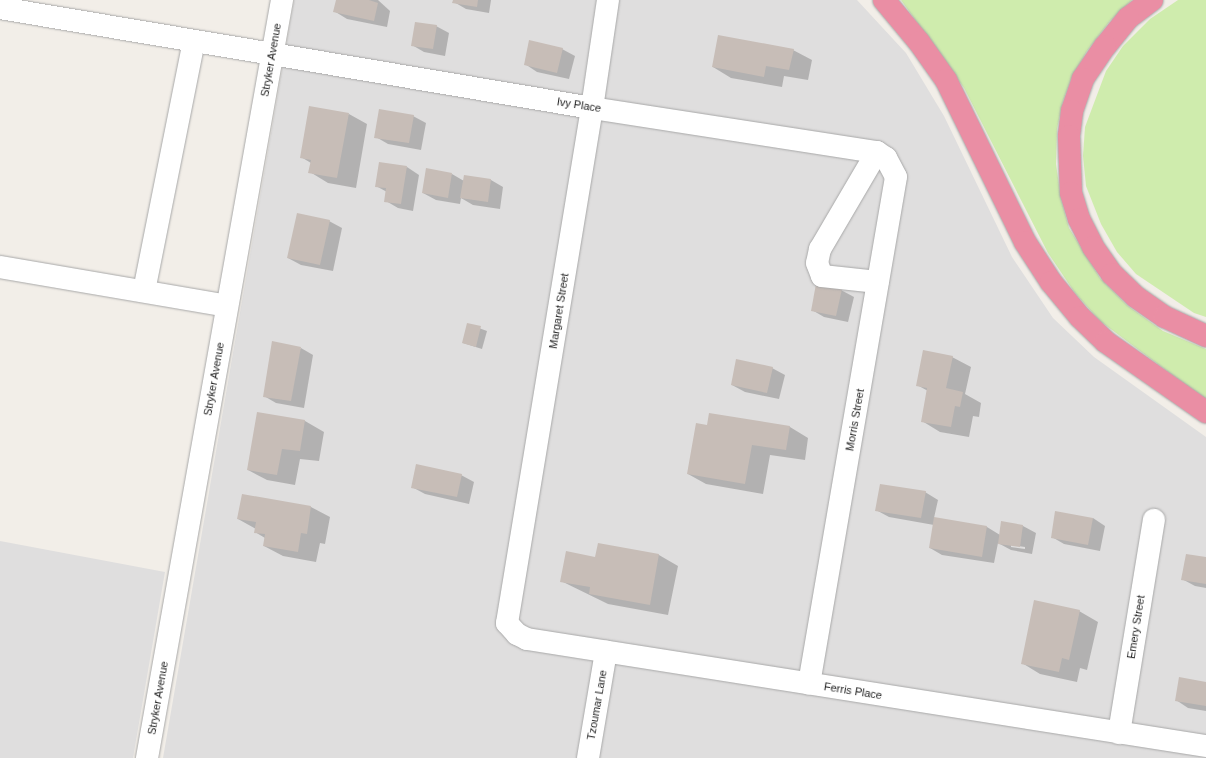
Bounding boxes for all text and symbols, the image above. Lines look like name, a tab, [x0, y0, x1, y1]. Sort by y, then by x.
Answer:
street label: Stryker Avenue	[258, 22, 284, 98]
street label: Ivy Place	[556, 95, 602, 115]
street label: Margaret Street	[547, 272, 571, 350]
street label: Stryker Avenue	[201, 341, 227, 417]
street label: Morris Street	[843, 388, 867, 452]
street label: Emery Street	[1124, 594, 1148, 660]
street label: Stryker Avenue	[145, 660, 171, 736]
street label: Tzoumar Lane	[584, 669, 610, 741]
street label: Ferris Place	[823, 680, 883, 702]

